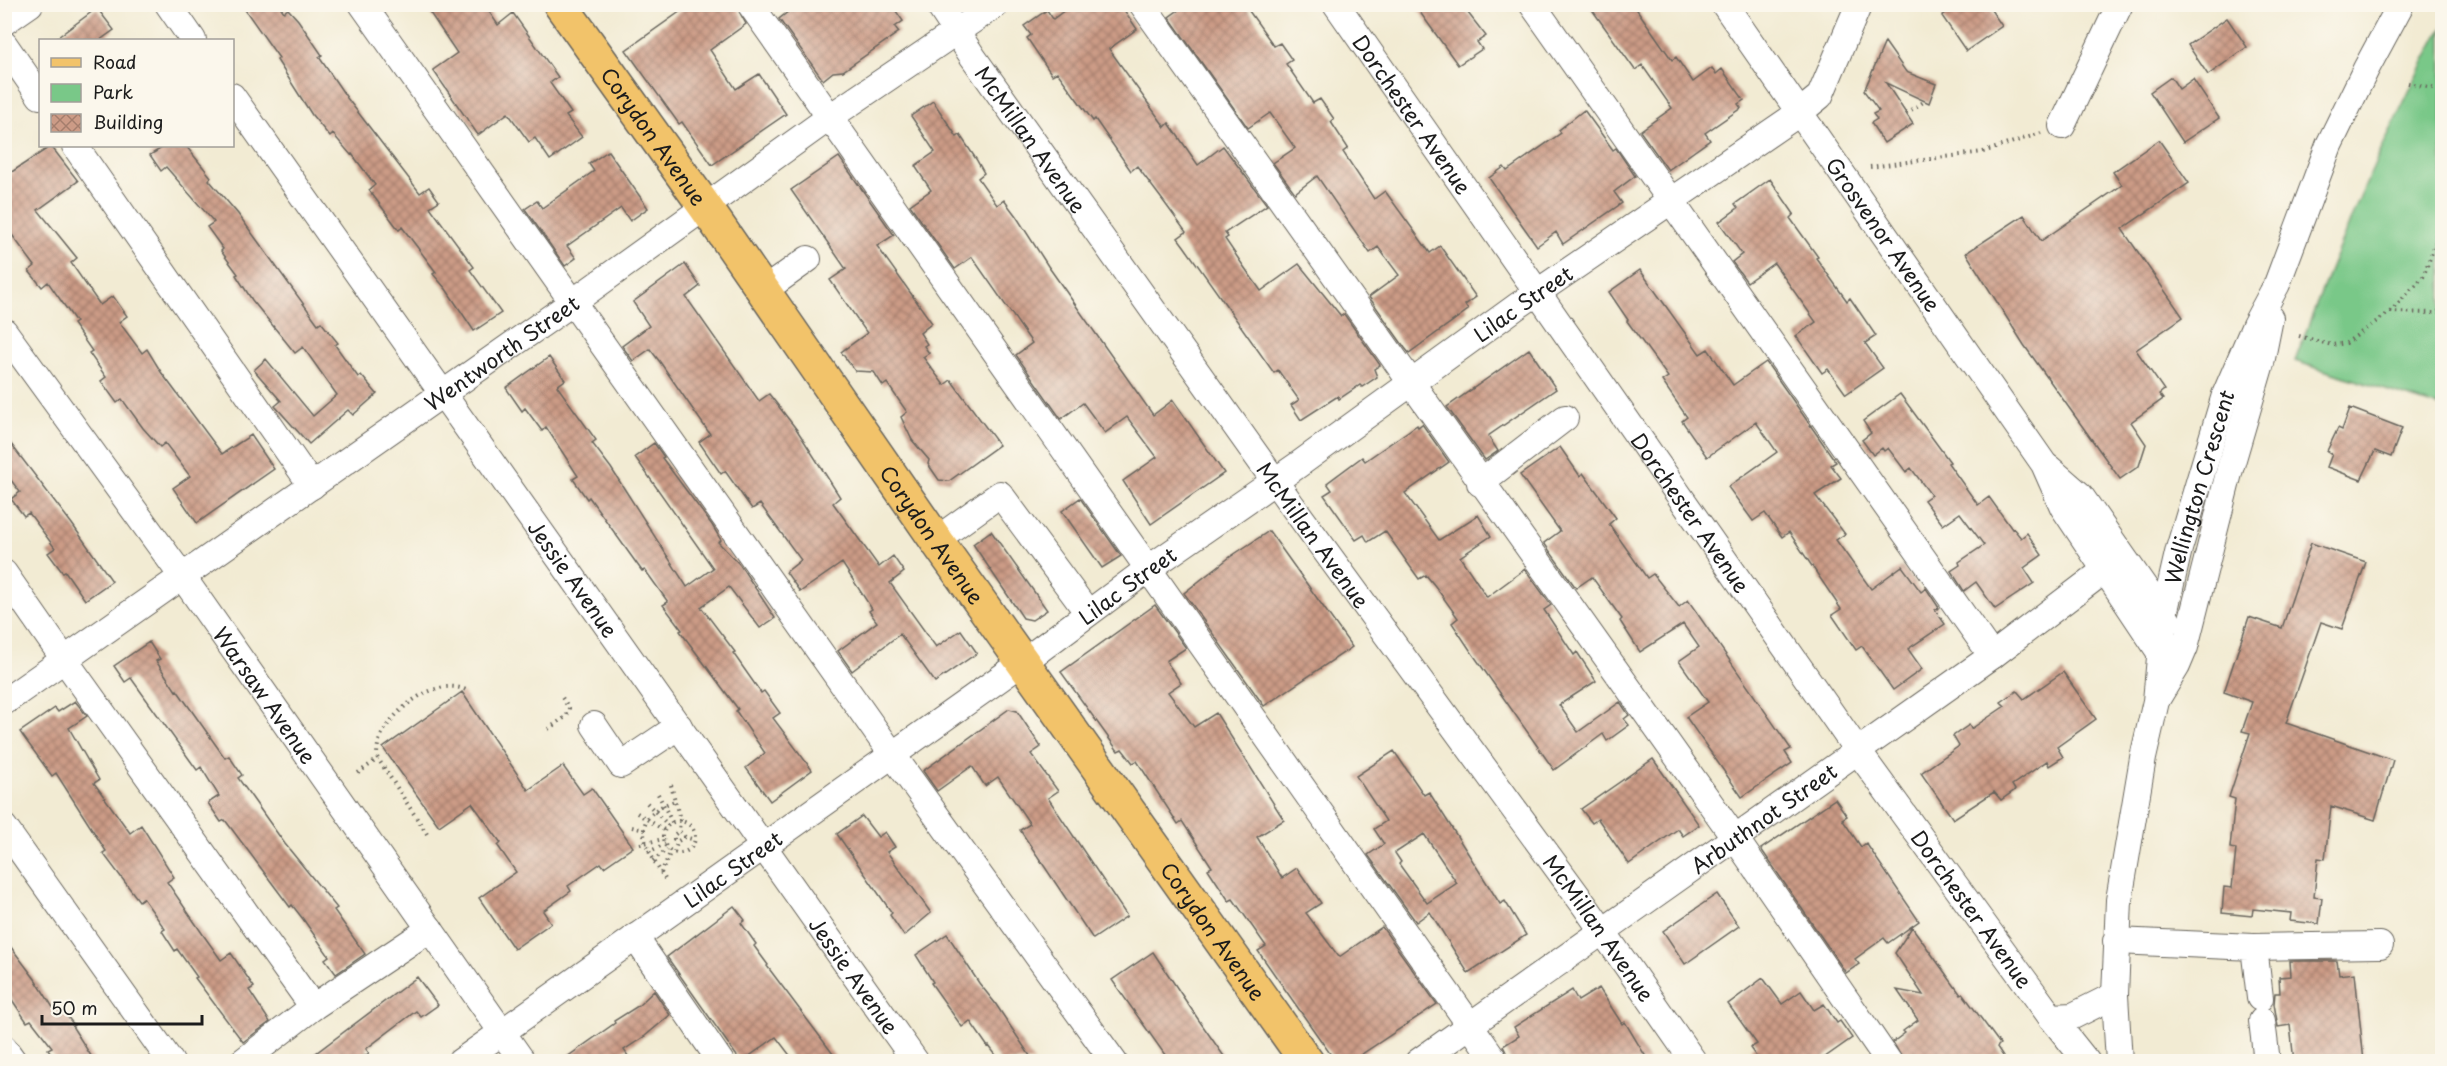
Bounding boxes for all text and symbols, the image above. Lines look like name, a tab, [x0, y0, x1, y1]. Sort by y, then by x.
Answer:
street label: Dorchester Avenue	[1346, 27, 1480, 200]
legend	[39, 39, 234, 147]
text: Road	[93, 48, 137, 75]
street label: McMillan Avenue	[968, 59, 1095, 219]
street label: Corydon Avenue	[594, 60, 715, 212]
text: Park	[93, 78, 133, 105]
text: Building	[93, 108, 163, 135]
street label: Grosvenor Avenue	[1819, 150, 1949, 318]
street label: Lilac Street	[1466, 257, 1579, 349]
street label: Wentworth Street	[417, 287, 585, 418]
street label: Wellington Crescent	[2156, 384, 2242, 587]
street label: Dorchester Avenue	[1624, 426, 1758, 599]
street label: McMillan Avenue	[1249, 455, 1378, 614]
street label: Corydon Avenue	[872, 458, 993, 610]
street label: Jessie Avenue	[521, 513, 626, 644]
street label: Lilac Street	[1071, 538, 1183, 632]
street label: Warsaw Avenue	[206, 620, 325, 770]
street label: Arbuthnot Street	[1684, 755, 1843, 881]
street label: Lilac Street	[676, 822, 788, 915]
street label: Dorchester Avenue	[1904, 823, 2041, 994]
street label: McMillan Avenue	[1536, 847, 1663, 1008]
street label: Corydon Avenue	[1153, 855, 1274, 1007]
street label: Jessie Avenue	[802, 910, 907, 1040]
scale bar	[42, 988, 202, 1026]
text: 50 m	[51, 994, 98, 1021]

